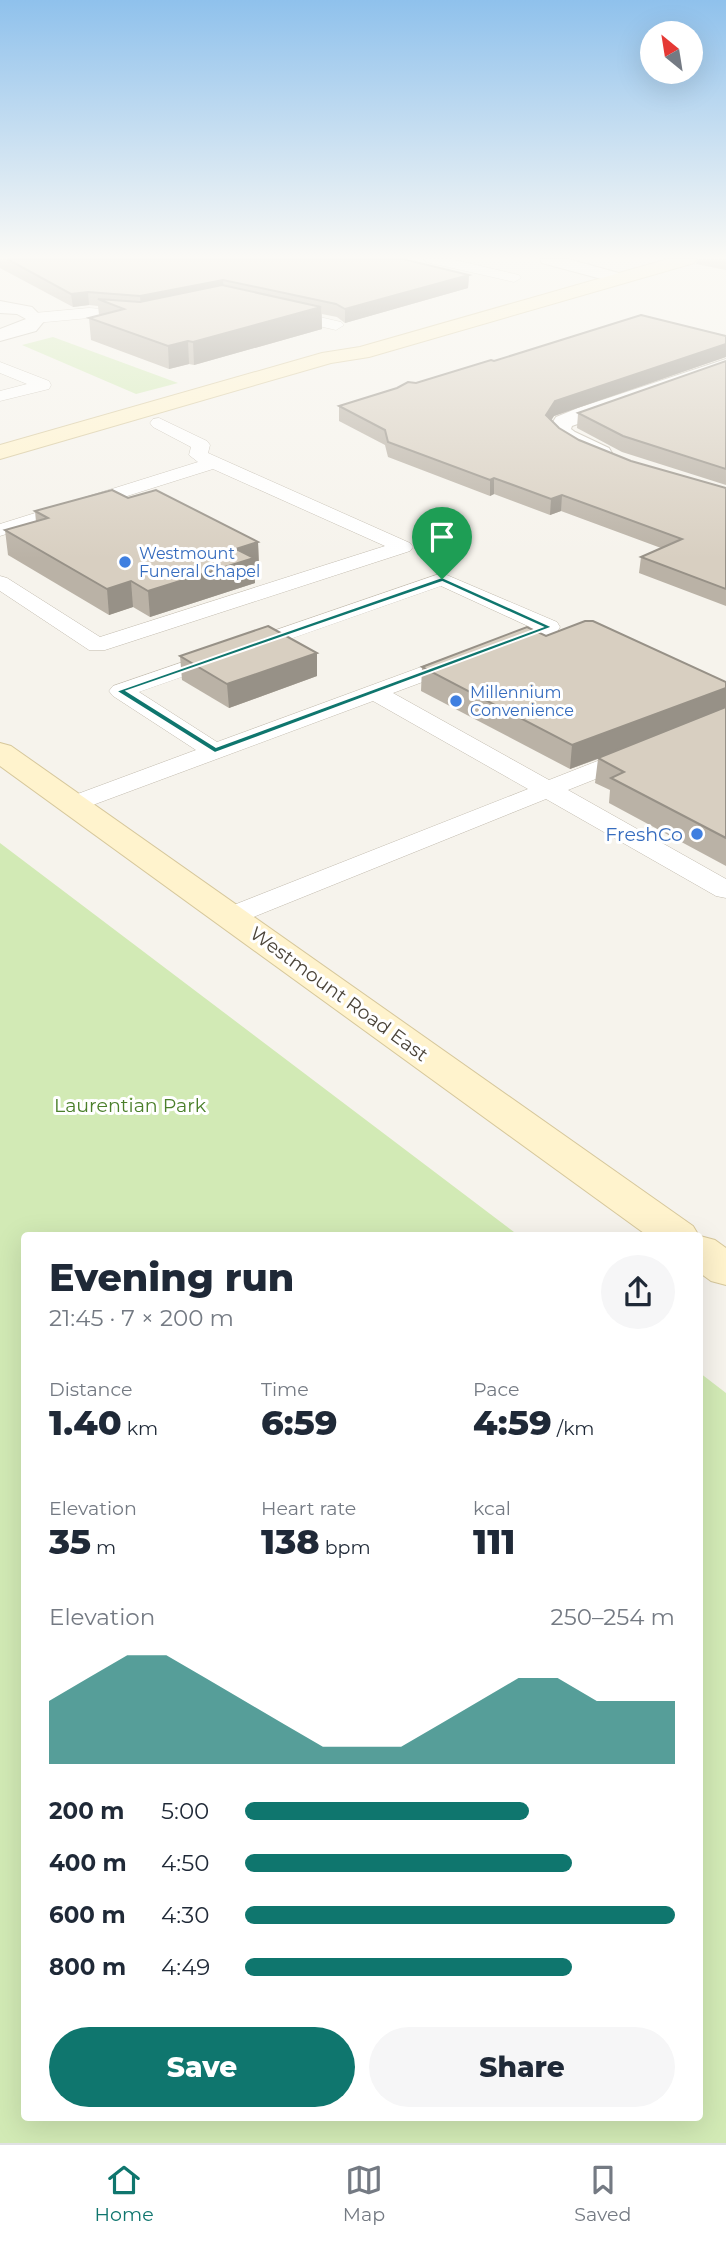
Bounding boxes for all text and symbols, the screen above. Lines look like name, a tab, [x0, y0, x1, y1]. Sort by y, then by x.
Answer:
north arrow	[640, 21, 704, 84]
map controls	[640, 21, 703, 84]
pin	[412, 507, 472, 579]
icon: arrive	[423, 518, 461, 556]
place label: Westmount Funeral Chapel	[139, 544, 260, 581]
marker: Westmount Funeral Chapel	[117, 554, 133, 570]
place label: Millennium Convenience	[470, 683, 574, 720]
marker: Millennium Convenience	[448, 693, 464, 709]
place label: FreshCo	[605, 823, 683, 846]
marker: FreshCo	[689, 826, 705, 842]
street label: Westmount Road East	[246, 922, 433, 1066]
park label: Laurentian Park	[54, 1094, 207, 1117]
text: Evening run	[49, 1254, 294, 1301]
button: share	[601, 1255, 675, 1329]
text: 21:45 · 7 × 200 m	[49, 1304, 234, 1332]
text: Distance	[49, 1378, 132, 1401]
text: Time	[261, 1378, 309, 1401]
text: Pace	[473, 1378, 520, 1401]
text: 1.40	[49, 1401, 122, 1444]
text: 6:59	[261, 1401, 338, 1444]
text: 4:59	[473, 1401, 552, 1444]
text: km	[122, 1417, 158, 1440]
text: /km	[552, 1417, 595, 1440]
text: Elevation	[49, 1497, 137, 1520]
text: Heart rate	[261, 1497, 356, 1520]
text: kcal	[473, 1497, 511, 1520]
text: 35	[49, 1520, 91, 1563]
text: 138	[261, 1520, 320, 1563]
text: 111	[473, 1520, 516, 1563]
text: m	[91, 1536, 116, 1559]
text: bpm	[320, 1536, 371, 1559]
text: Elevation	[49, 1603, 155, 1631]
text: 250–254 m	[551, 1603, 675, 1631]
text: 200 m	[49, 1797, 124, 1825]
text: 5:00	[161, 1797, 209, 1825]
text: 400 m	[49, 1849, 127, 1877]
text: 4:50	[161, 1849, 209, 1877]
text: 600 m	[49, 1901, 126, 1929]
text: 4:30	[161, 1901, 209, 1929]
text: 800 m	[49, 1953, 126, 1981]
text: 4:49	[161, 1953, 210, 1981]
button: Save	[49, 2027, 355, 2107]
button: Share	[369, 2027, 675, 2107]
tab: Home	[95, 2161, 154, 2226]
tab: Map	[343, 2161, 385, 2226]
tab: Saved	[574, 2161, 631, 2226]

